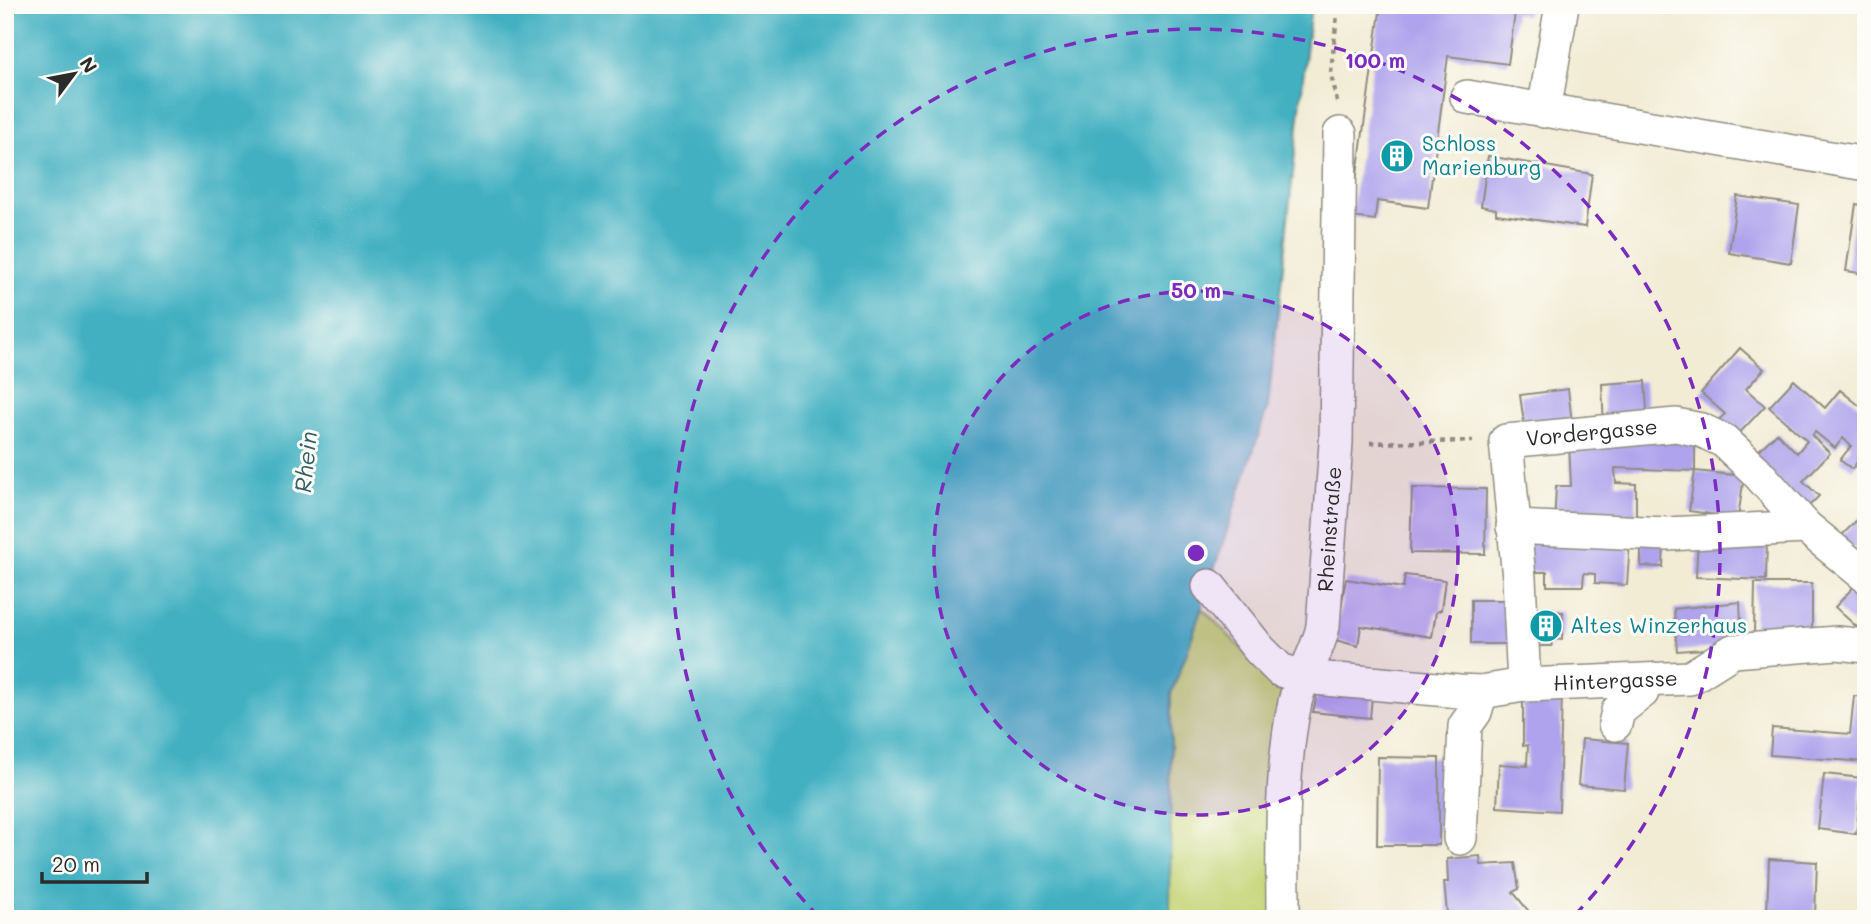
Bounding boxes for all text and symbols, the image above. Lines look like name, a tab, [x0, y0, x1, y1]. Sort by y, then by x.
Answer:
north arrow	[38, 38, 108, 108]
text: 100 m	[1345, 46, 1405, 73]
text: N	[74, 52, 103, 77]
place label: Schloss Marienburg	[1422, 129, 1541, 180]
building icon: Schloss Marienburg	[1378, 137, 1416, 175]
text: 50 m	[1171, 276, 1221, 303]
street label: Vordergasse	[1525, 412, 1659, 451]
water label: Rhein	[287, 430, 323, 494]
street label: Rheinstraße	[1310, 465, 1346, 593]
centre of rings	[1184, 541, 1208, 565]
building icon: Altes Winzerhaus	[1527, 607, 1565, 645]
place label: Altes Winzerhaus	[1570, 611, 1747, 638]
street label: Hintergasse	[1553, 664, 1678, 696]
scale bar	[42, 840, 147, 884]
text: 20 m	[52, 850, 100, 877]

